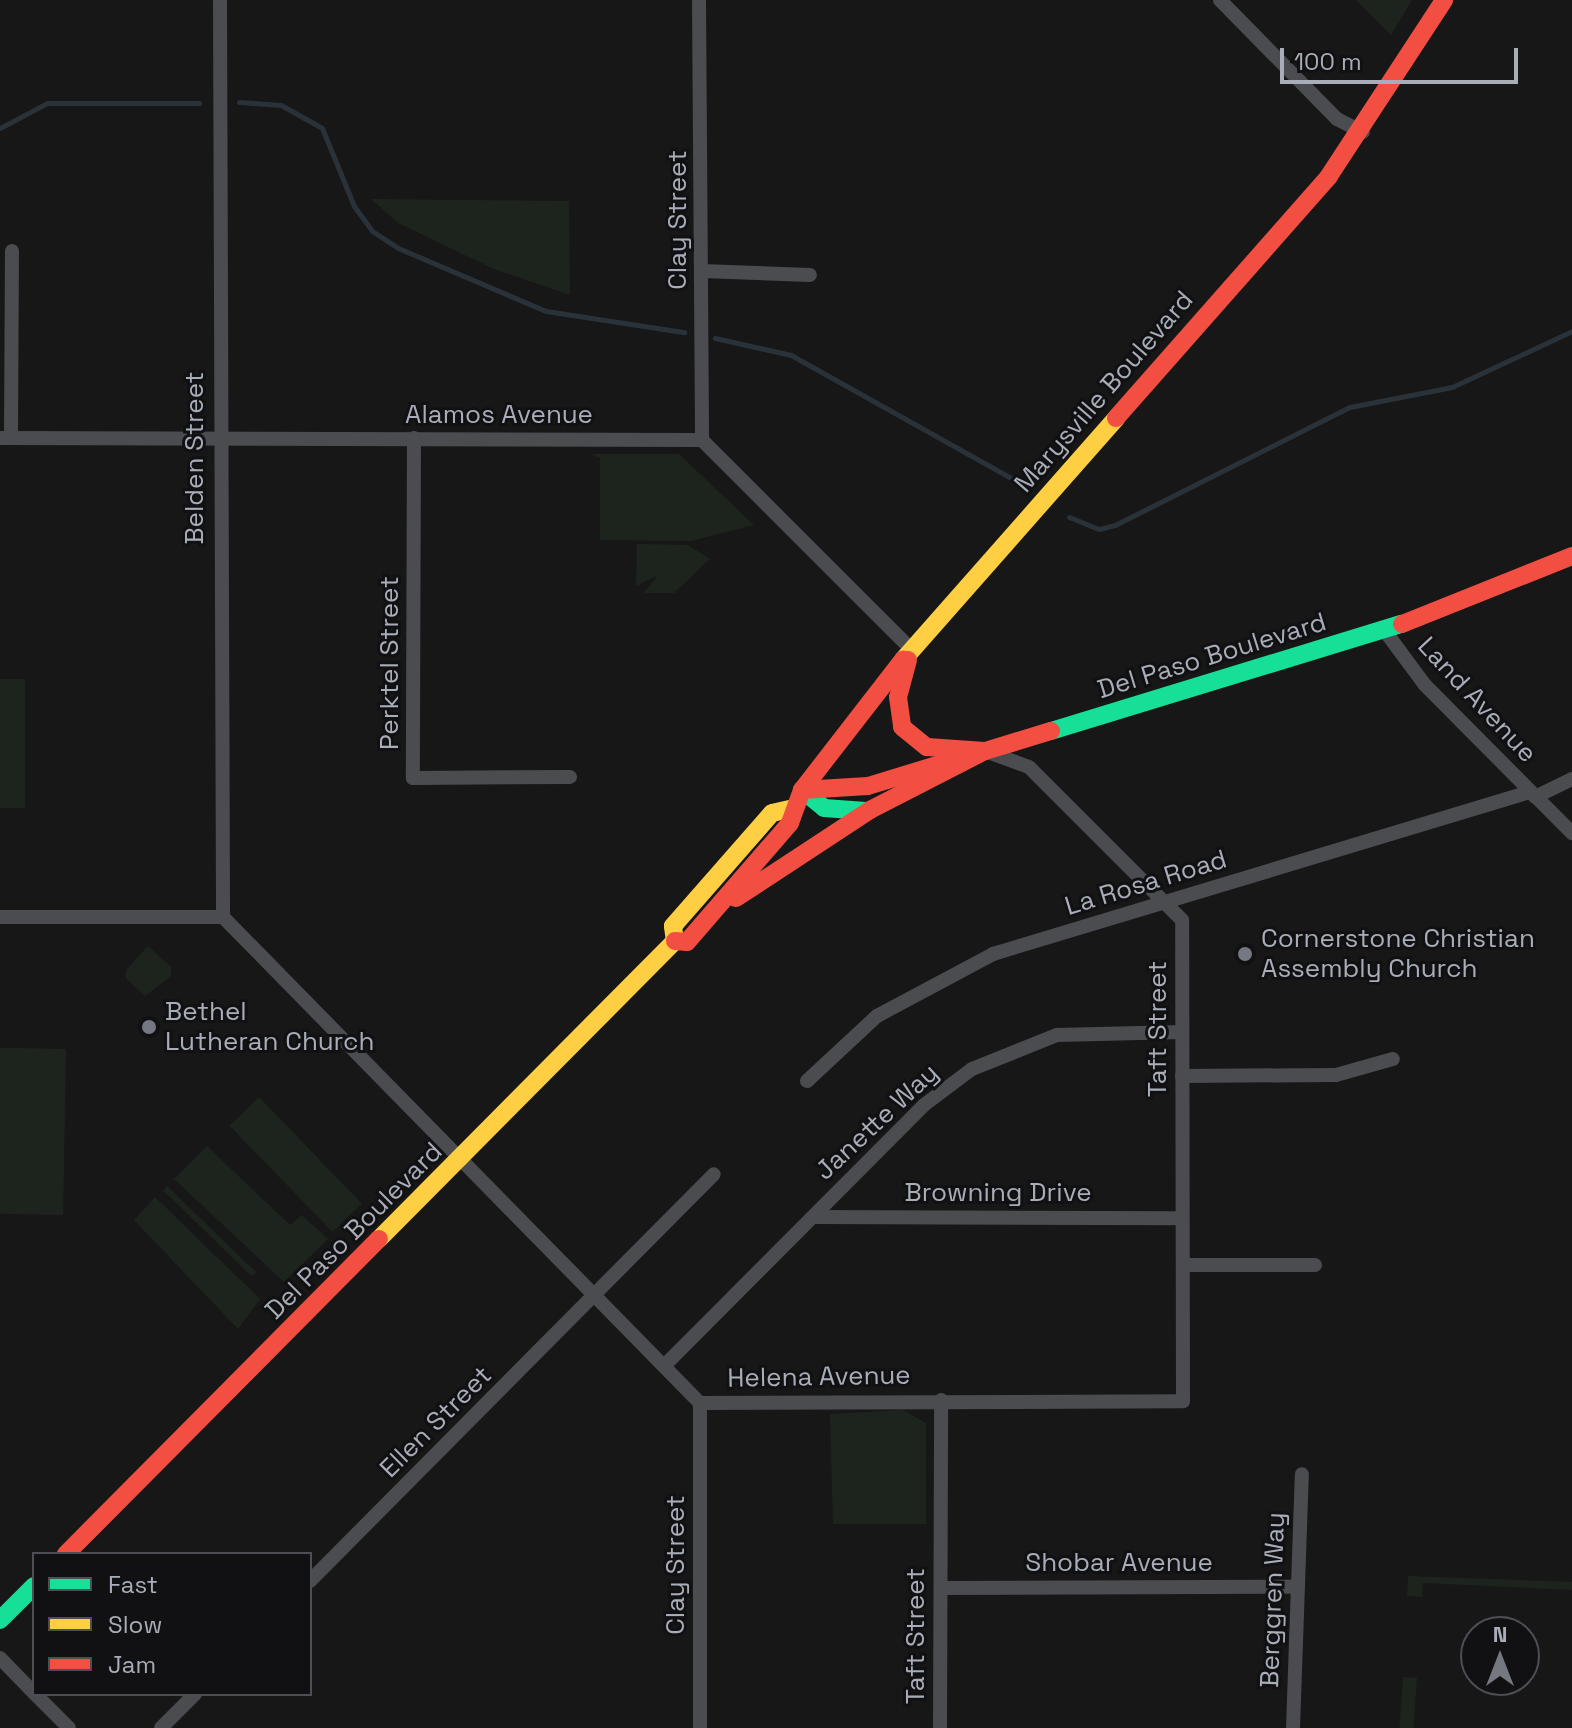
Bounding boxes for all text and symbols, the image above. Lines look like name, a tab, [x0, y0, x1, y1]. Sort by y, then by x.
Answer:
scale bar	[1284, 32, 1522, 82]
text: 100 m	[1294, 46, 1362, 77]
street label: Clay Street	[662, 150, 694, 290]
street label: Marysville Boulevard	[1008, 285, 1200, 499]
street label: Belden Street	[179, 371, 211, 545]
street label: Alamos Avenue	[405, 399, 593, 431]
street label: Perktel Street	[374, 576, 406, 750]
street label: Del Paso Boulevard	[1094, 606, 1330, 706]
street label: Land Avenue	[1411, 631, 1543, 769]
street label: La Rosa Road	[1061, 844, 1231, 922]
place label: Cornerstone Christian Assembly Church	[1261, 923, 1535, 984]
marker: Cornerstone Christian Assembly Church	[1236, 945, 1254, 963]
street label: Taft Street	[1142, 961, 1174, 1097]
place label: Bethel Lutheran Church	[165, 996, 374, 1058]
marker: Bethel Lutheran Church	[140, 1018, 158, 1036]
street label: Janette Way	[809, 1057, 945, 1187]
street label: Del Paso Boulevard	[259, 1136, 449, 1326]
street label: Browning Drive	[904, 1177, 1092, 1209]
street label: Ellen Street	[374, 1360, 498, 1484]
street label: Helena Avenue	[727, 1360, 911, 1394]
street label: Clay Street	[660, 1495, 692, 1635]
street label: Berggren Way	[1254, 1512, 1292, 1688]
street label: Shobar Avenue	[1025, 1547, 1213, 1579]
legend	[32, 1552, 312, 1696]
street label: Taft Street	[900, 1568, 932, 1704]
text: Fast	[108, 1569, 158, 1600]
text: Slow	[108, 1609, 162, 1640]
north arrow	[1460, 1616, 1540, 1696]
text: N	[1493, 1620, 1507, 1648]
text: Jam	[108, 1649, 156, 1680]

